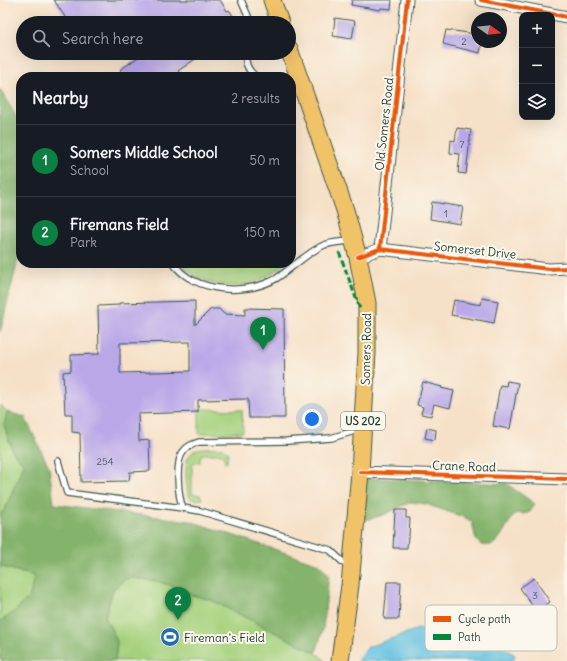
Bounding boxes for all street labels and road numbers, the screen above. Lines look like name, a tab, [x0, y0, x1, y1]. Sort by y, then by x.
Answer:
street label: Old Somers Road	[372, 77, 396, 171]
street label: Somerset Drive	[433, 238, 517, 262]
street label: Somers Road	[358, 313, 374, 385]
road number: US 202	[341, 412, 385, 430]
street label: Crane Road	[432, 457, 496, 475]

